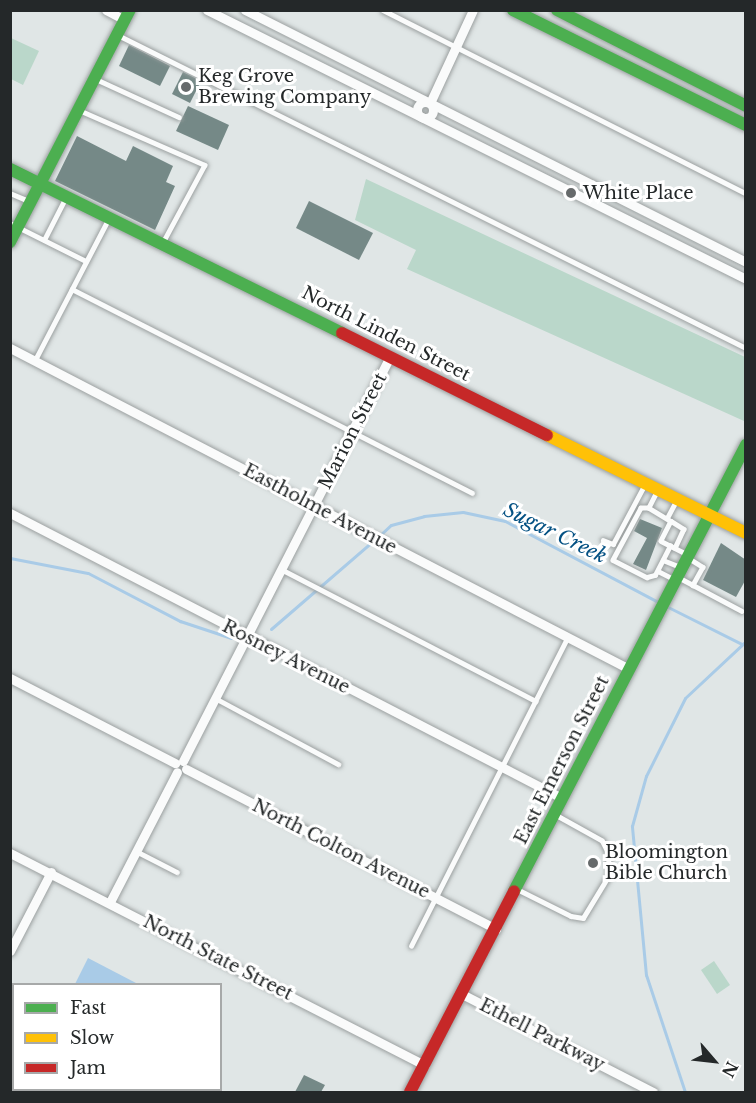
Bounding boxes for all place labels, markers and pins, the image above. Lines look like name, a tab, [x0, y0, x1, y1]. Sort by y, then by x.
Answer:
place label: Keg Grove Brewing Company	[198, 66, 371, 109]
marker: Keg Grove Brewing Company	[179, 80, 193, 94]
place label: White Place	[583, 182, 693, 204]
marker: White Place	[564, 186, 578, 200]
place label: Bloomington Bible Church	[605, 842, 728, 884]
marker: Bloomington Bible Church	[586, 856, 600, 870]

